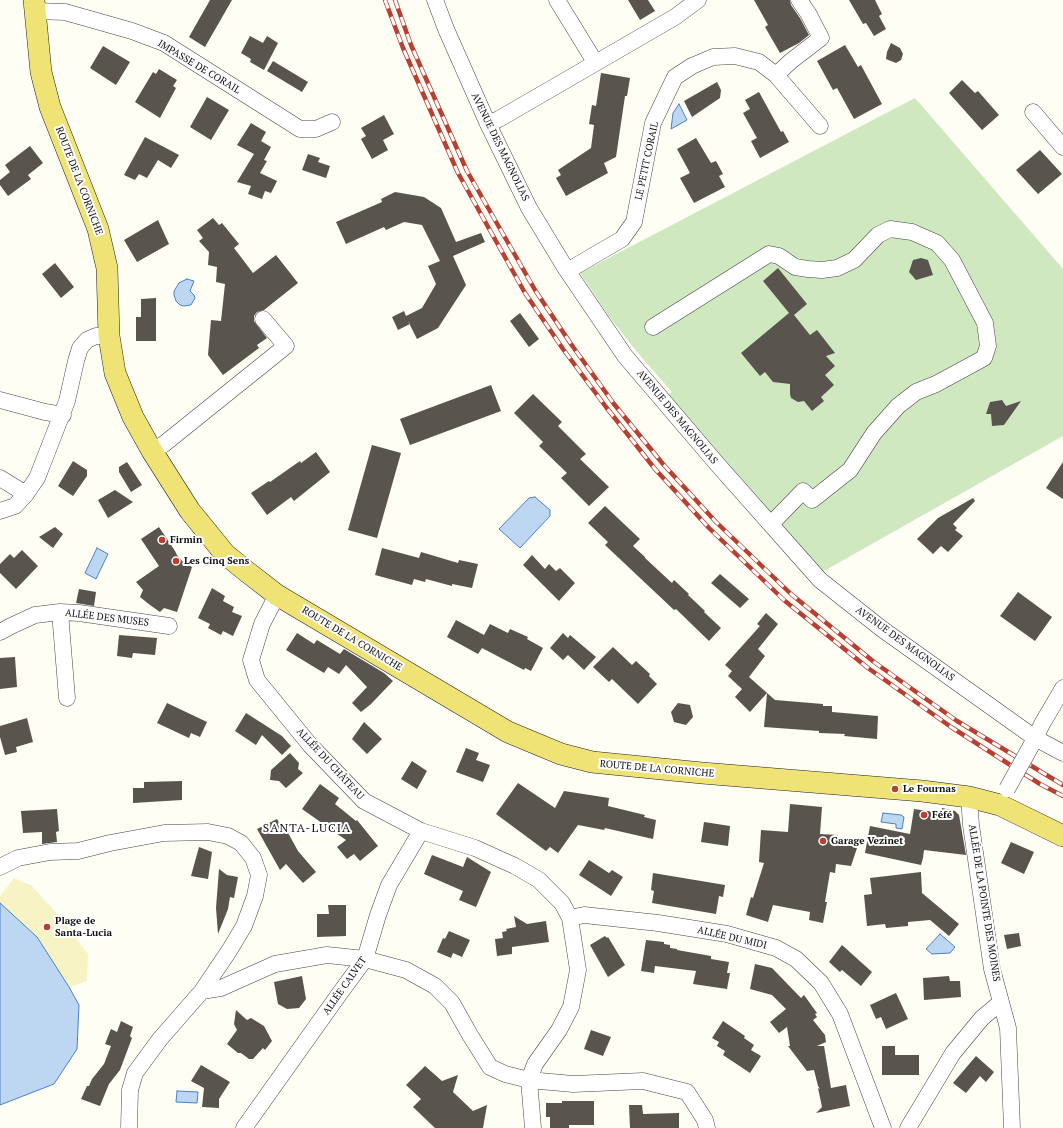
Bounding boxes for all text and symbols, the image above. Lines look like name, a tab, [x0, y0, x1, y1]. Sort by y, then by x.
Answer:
street label: IMPASSE DE CORAIL	[155, 38, 243, 96]
street label: AVENUE DES MAGNOLIAS	[468, 91, 532, 203]
street label: LE PETIT CORAIL	[633, 121, 661, 201]
street label: ROUTE DE LA CORNICHE	[53, 125, 105, 237]
street label: AVENUE DES MAGNOLIAS	[634, 367, 720, 467]
place label: Firmin	[170, 534, 202, 546]
marker: Firmin	[157, 535, 167, 545]
place label: Les Cinq Sens	[184, 555, 249, 567]
marker: Les Cinq Sens	[171, 556, 181, 566]
street label: ROUTE DE LA CORNICHE	[300, 604, 404, 674]
street label: AVENUE DES MAGNOLIAS	[853, 604, 957, 684]
street label: ALLÉE DES MUSES	[64, 607, 150, 629]
street label: ALLÉE DU CHÂTEAU	[294, 726, 366, 802]
street label: ROUTE DE LA CORNICHE	[599, 758, 715, 780]
place label: Le Fournas	[903, 783, 956, 795]
marker: Le Fournas	[890, 784, 900, 794]
place label: Féfé	[932, 809, 952, 821]
marker: Féfé	[919, 810, 929, 820]
district label: SANTA-LUCIA	[263, 822, 351, 836]
street label: ALLÉE DE LA POINTE DES MOINES	[966, 823, 1002, 983]
place label: Garage Vezinet	[831, 835, 903, 847]
marker: Garage Vezinet	[818, 836, 828, 846]
place label: Plage de Santa-Lucia	[55, 915, 112, 938]
marker: Plage de Santa-Lucia	[42, 922, 52, 932]
street label: ALLÉE DU MIDI	[696, 924, 768, 952]
street label: ALLÉE CALVET	[321, 955, 369, 1017]

